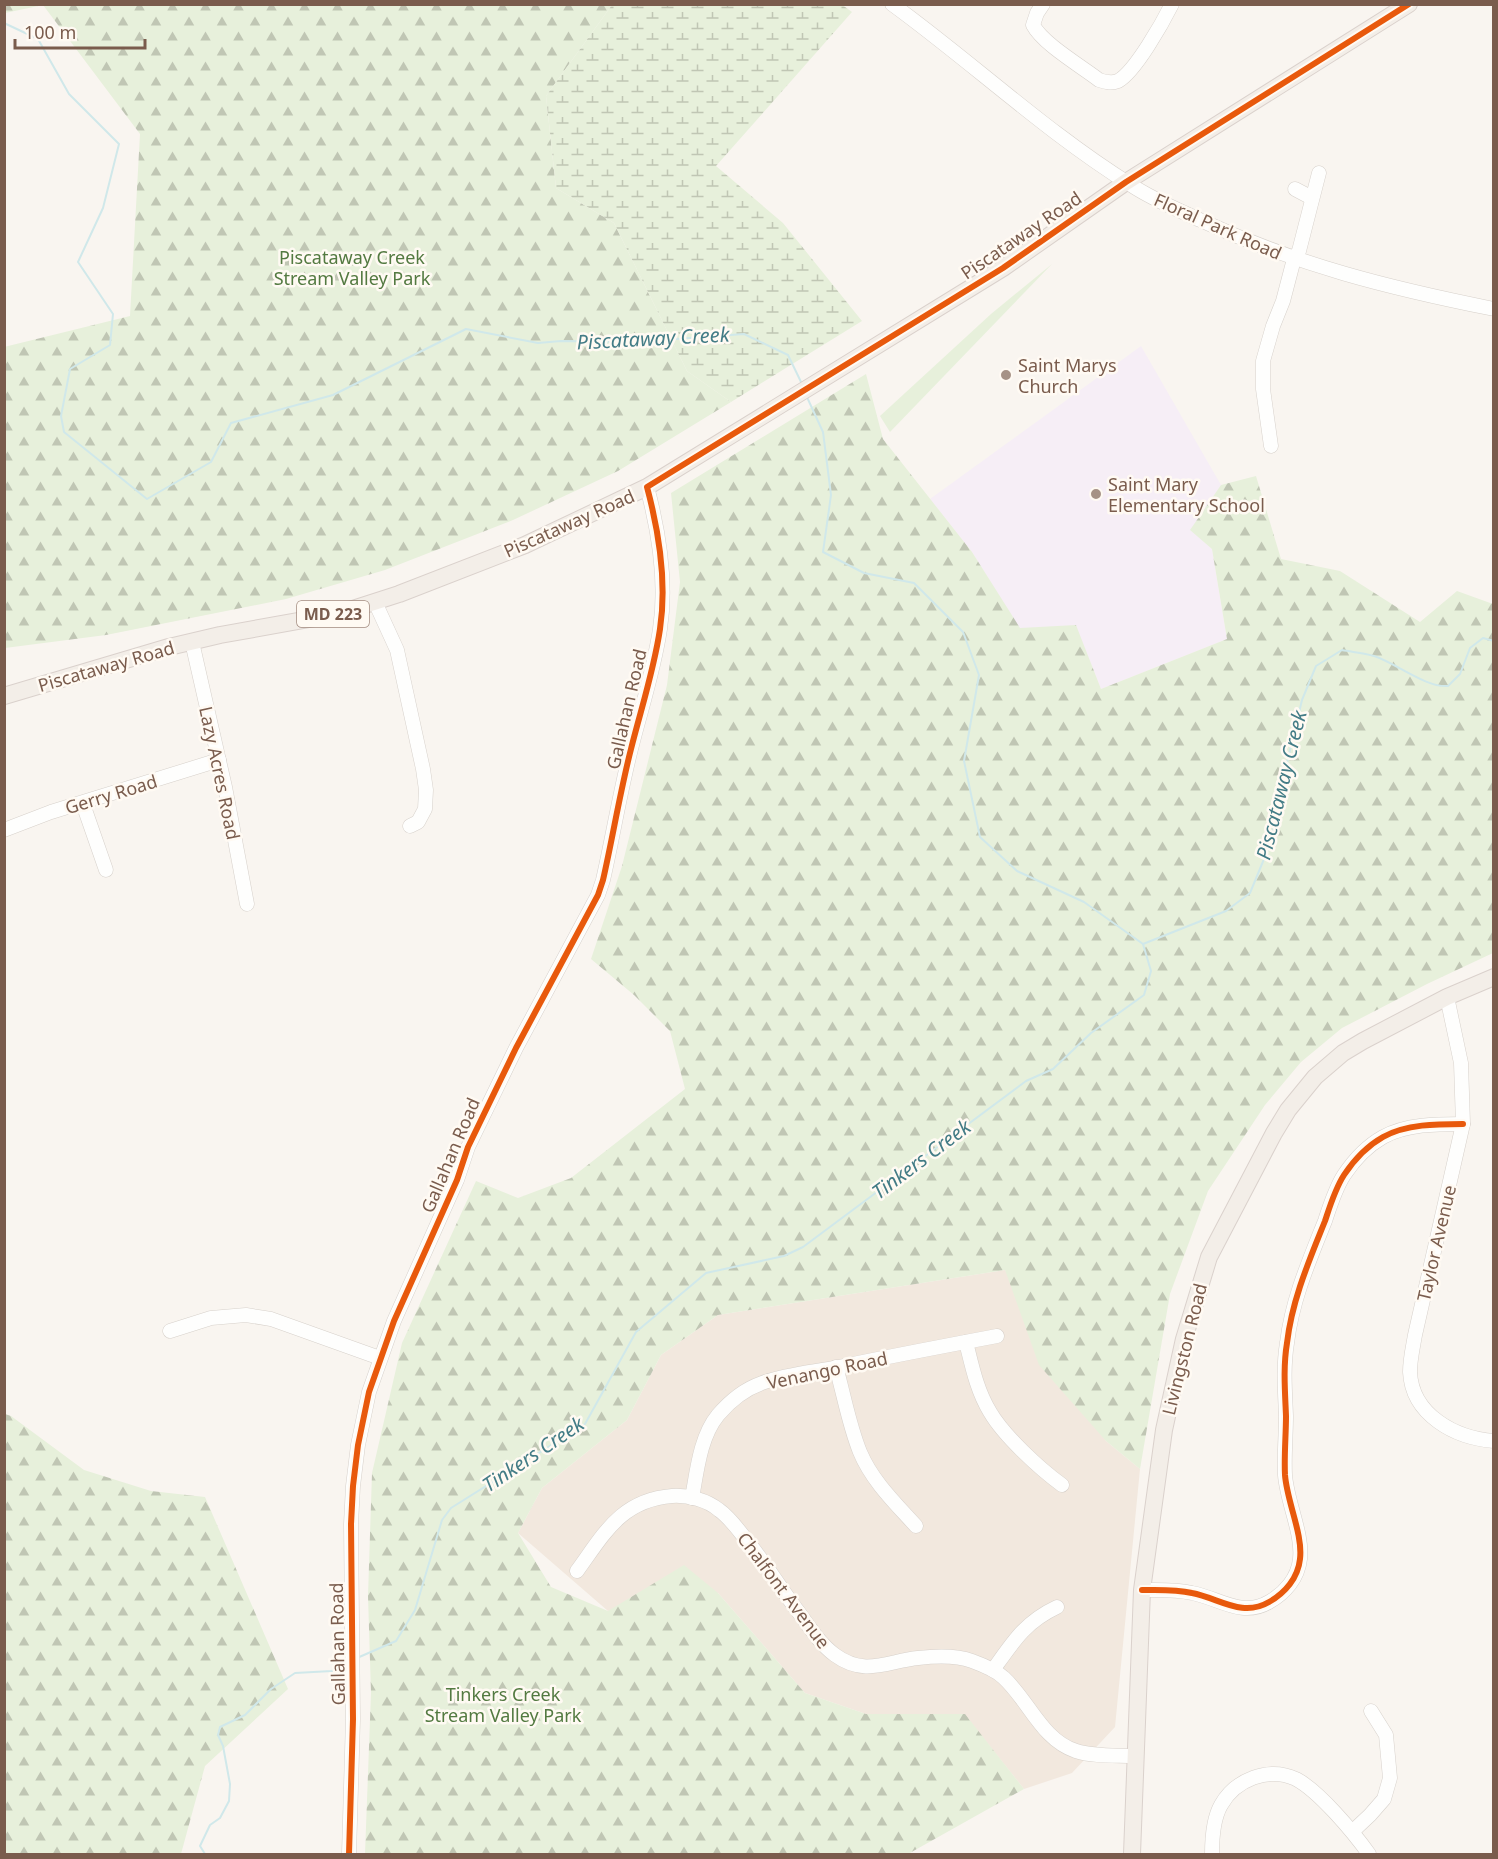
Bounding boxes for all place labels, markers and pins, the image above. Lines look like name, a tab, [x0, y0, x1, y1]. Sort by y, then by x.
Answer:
place label: Saint Marys Church	[1018, 353, 1117, 398]
marker: Saint Marys Church	[999, 368, 1013, 382]
place label: Saint Mary Elementary School	[1108, 472, 1265, 517]
marker: Saint Mary Elementary School	[1089, 487, 1103, 501]

